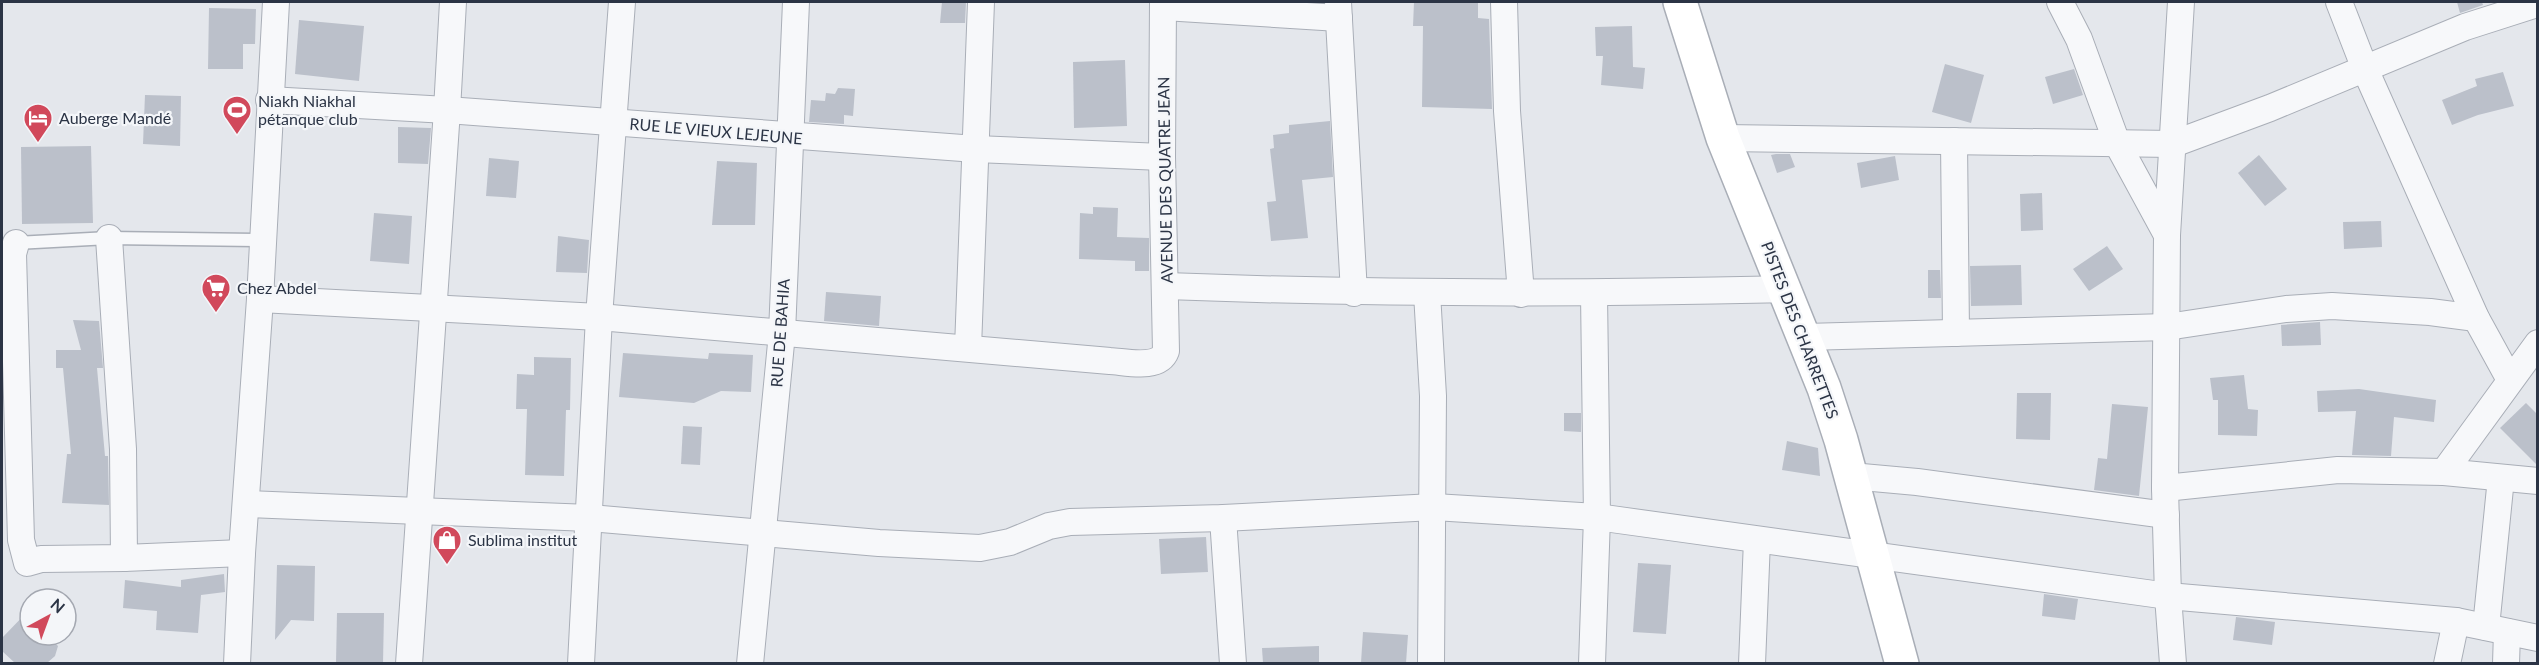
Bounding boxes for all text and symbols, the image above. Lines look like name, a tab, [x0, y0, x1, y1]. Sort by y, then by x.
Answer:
street label: AVENUE DES QUATRE JEAN	[1153, 76, 1176, 284]
place label: Niakh Niakhal pétanque club	[258, 91, 358, 128]
sports icon: Niakh Niakhal pétanque club	[221, 94, 253, 136]
hotel icon: Auberge Mandé	[22, 102, 54, 144]
place label: Auberge Mandé	[59, 108, 171, 127]
street label: RUE LE VIEUX LEJEUNE	[629, 113, 803, 148]
street label: PISTES DES CHARRETTES	[1758, 239, 1843, 421]
supermarket icon: Chez Abdel	[200, 272, 232, 314]
place label: Chez Abdel	[237, 278, 317, 297]
street label: RUE DE BAHIA	[766, 278, 793, 388]
shop icon: Sublima institut	[431, 524, 463, 566]
place label: Sublima institut	[468, 530, 577, 549]
north arrow	[18, 587, 78, 647]
text: N	[47, 594, 69, 617]

